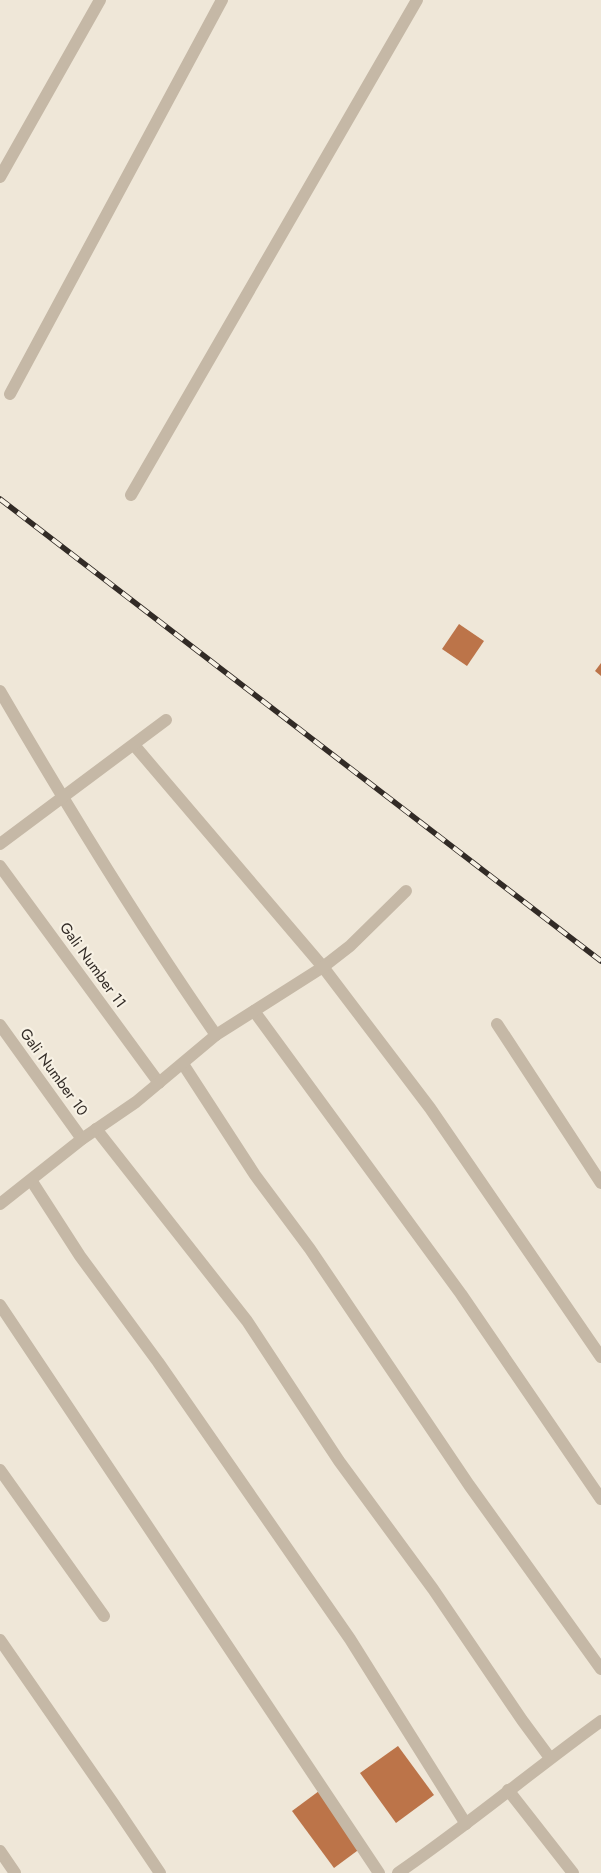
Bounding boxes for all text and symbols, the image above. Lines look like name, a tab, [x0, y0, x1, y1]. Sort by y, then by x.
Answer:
street label: Gali Number 11	[54, 918, 132, 1012]
street label: Gali Number 10	[15, 1024, 93, 1120]

